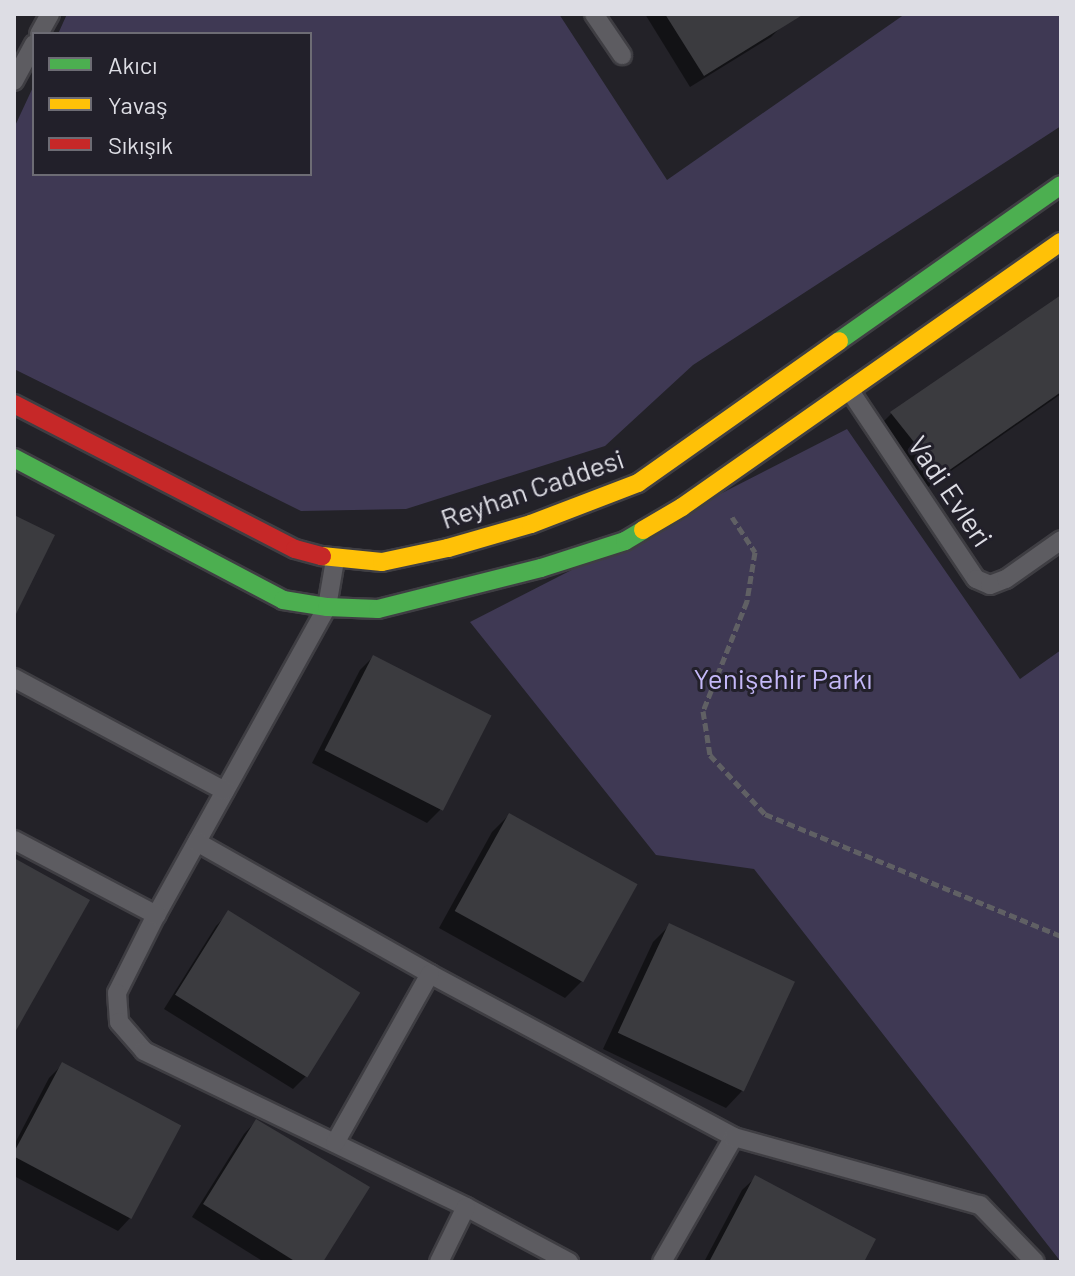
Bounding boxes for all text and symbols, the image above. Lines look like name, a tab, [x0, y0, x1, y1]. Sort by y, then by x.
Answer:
legend	[32, 32, 312, 176]
text: Akıcı	[108, 50, 157, 79]
text: Yavaş	[108, 90, 168, 119]
text: Sıkışık	[108, 130, 173, 159]
street label: Vadi Evleri	[902, 429, 1000, 553]
street label: Reyhan Caddesi	[436, 441, 628, 535]
park label: Yenişehir Parkı	[694, 661, 872, 695]

